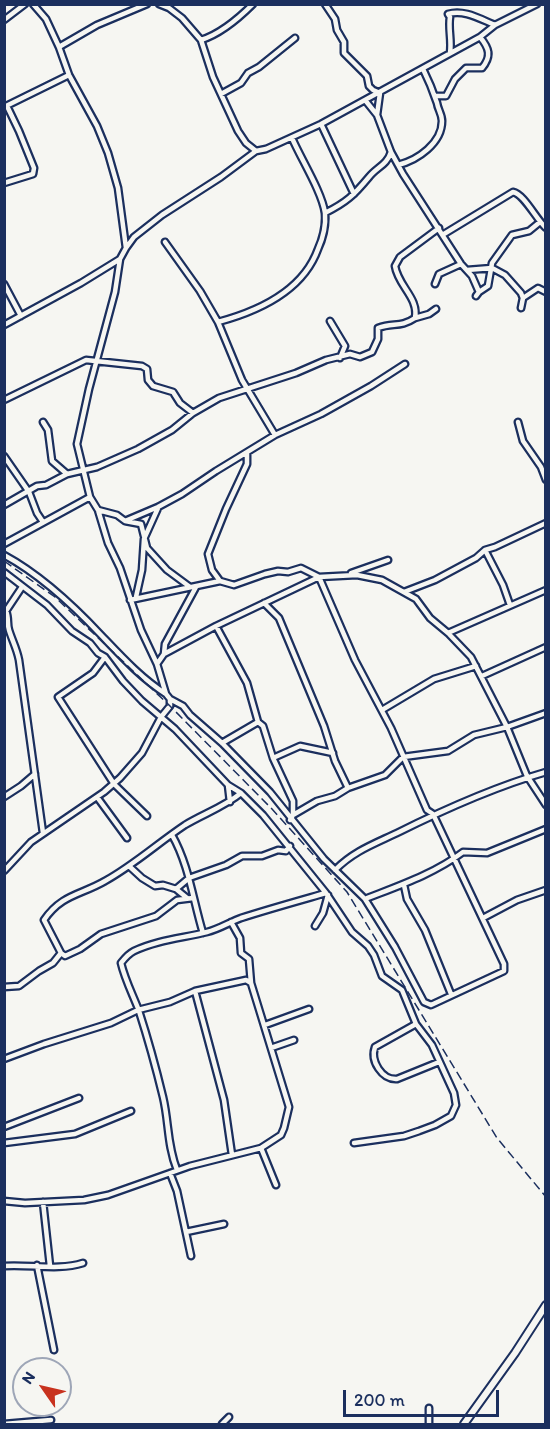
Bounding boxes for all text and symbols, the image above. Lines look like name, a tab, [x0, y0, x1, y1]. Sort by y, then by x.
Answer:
north arrow	[12, 1357, 72, 1417]
text: N	[17, 1368, 39, 1388]
scale bar	[346, 1378, 502, 1416]
text: 200 m	[354, 1389, 405, 1411]

